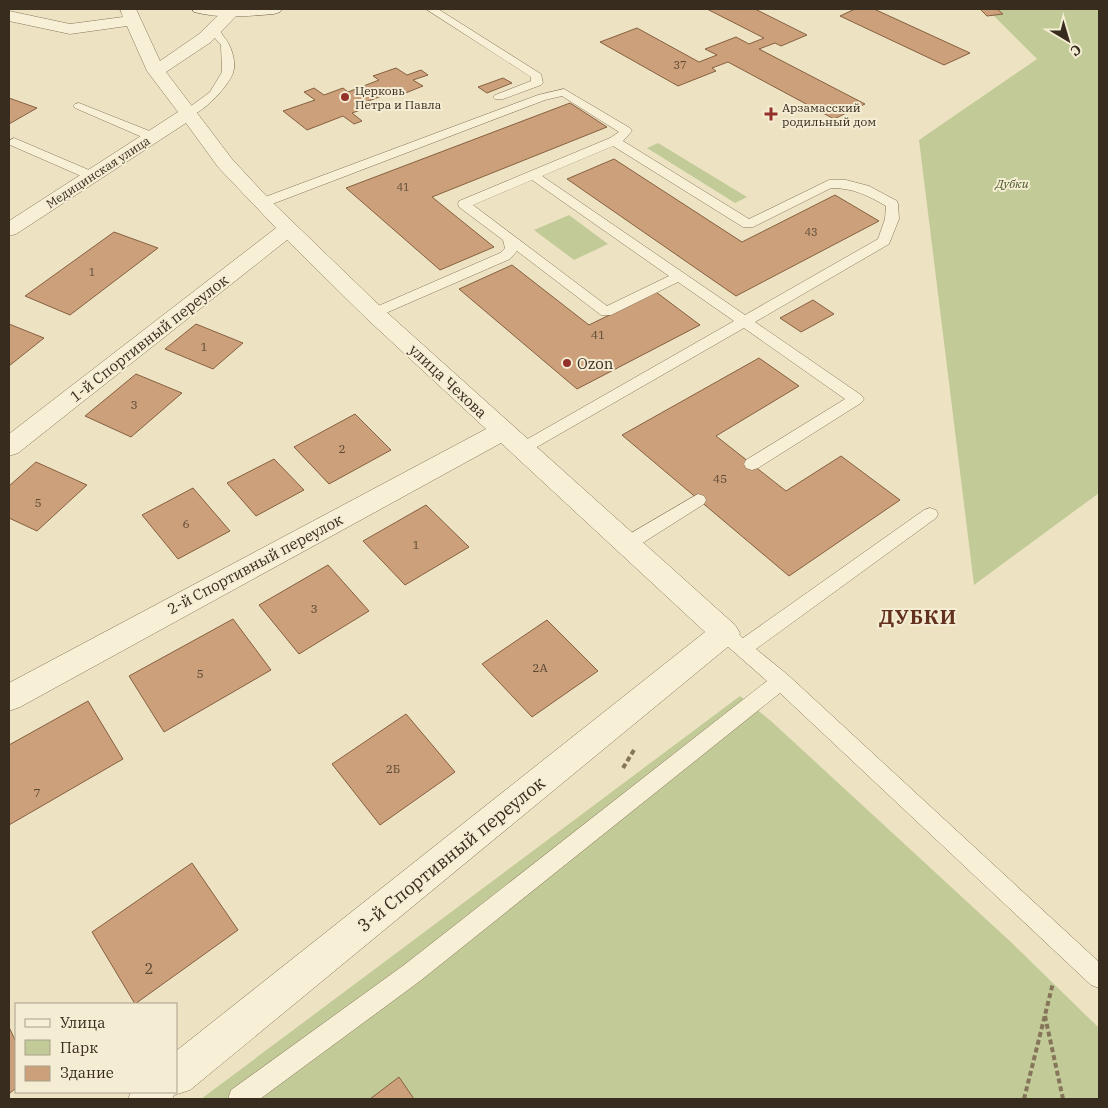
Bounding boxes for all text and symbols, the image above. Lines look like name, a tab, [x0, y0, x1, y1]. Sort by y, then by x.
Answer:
north arrow	[1043, 15, 1093, 65]
text: С	[1067, 40, 1085, 60]
house number: 37	[673, 58, 687, 72]
place label: Церковь Петра и Павла	[355, 83, 442, 112]
marker: Церковь Петра и Павла	[339, 91, 351, 103]
place label: Арзамасский родильный дом	[782, 100, 876, 129]
marker: Арзамасский родильный дом	[764, 107, 778, 121]
street label: Медицинская улица	[43, 133, 153, 211]
park label: Дубки	[993, 176, 1029, 191]
house number: 41	[396, 180, 410, 194]
house number: 43	[804, 225, 818, 239]
house number: 1	[89, 265, 95, 279]
street label: 1-й Спортивный переулок	[66, 271, 232, 405]
house number: 41	[591, 327, 605, 342]
house number: 1	[200, 339, 208, 353]
street label: улица Чехова	[405, 340, 491, 422]
place label: Ozon	[577, 354, 614, 373]
marker: Ozon	[561, 357, 573, 369]
house number: 3	[130, 397, 138, 412]
house number: 2	[338, 441, 346, 456]
house number: 45	[713, 471, 727, 486]
house number: 5	[34, 495, 42, 510]
street label: 2-й Спортивный переулок	[164, 509, 346, 618]
house number: 6	[182, 516, 190, 531]
house number: 1	[412, 537, 420, 552]
house number: 3	[310, 601, 318, 616]
district label: ДУБКИ	[879, 603, 957, 630]
house number: 2А	[532, 660, 548, 675]
house number: 5	[196, 666, 204, 681]
house number: 2Б	[386, 761, 400, 776]
street label: 3-й Спортивный переулок	[352, 771, 550, 937]
house number: 7	[33, 785, 41, 800]
house number: 2	[144, 959, 154, 978]
legend	[15, 1003, 178, 1093]
text: Улица	[60, 1013, 105, 1032]
text: Парк	[60, 1038, 98, 1057]
text: Здание	[60, 1063, 114, 1082]

